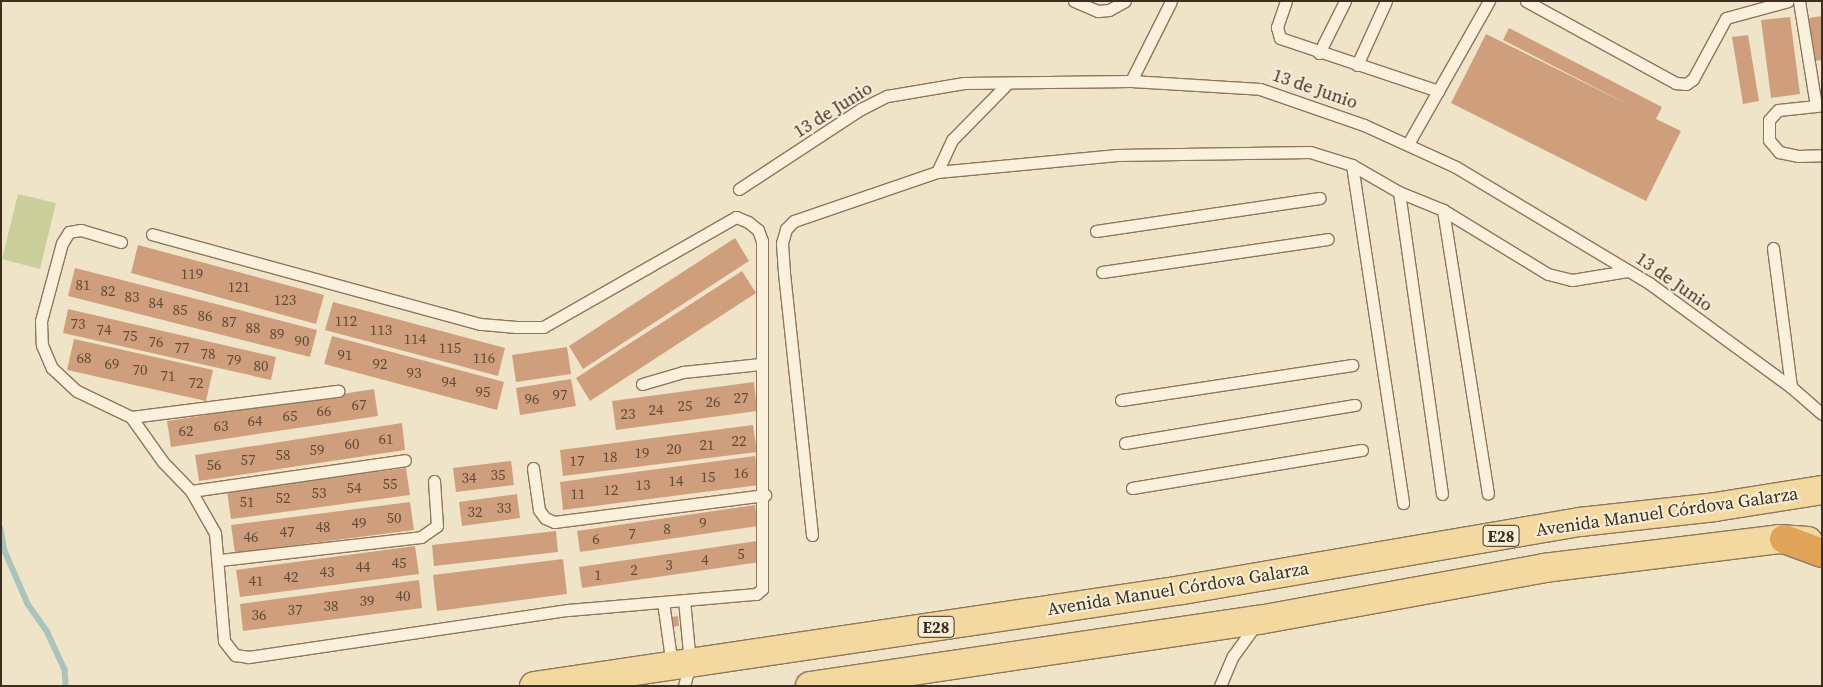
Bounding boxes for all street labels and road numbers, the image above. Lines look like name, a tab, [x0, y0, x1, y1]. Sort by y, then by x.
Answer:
street label: 13 de Junio	[1270, 64, 1360, 114]
street label: 13 de Junio	[790, 77, 876, 143]
street label: 13 de Junio	[1632, 248, 1716, 316]
street label: Avenida Manuel Córdova Galarza	[1534, 483, 1800, 541]
road number: E28	[1482, 522, 1520, 550]
street label: Avenida Manuel Córdova Galarza	[1046, 558, 1310, 620]
road number: E28	[917, 614, 955, 640]

